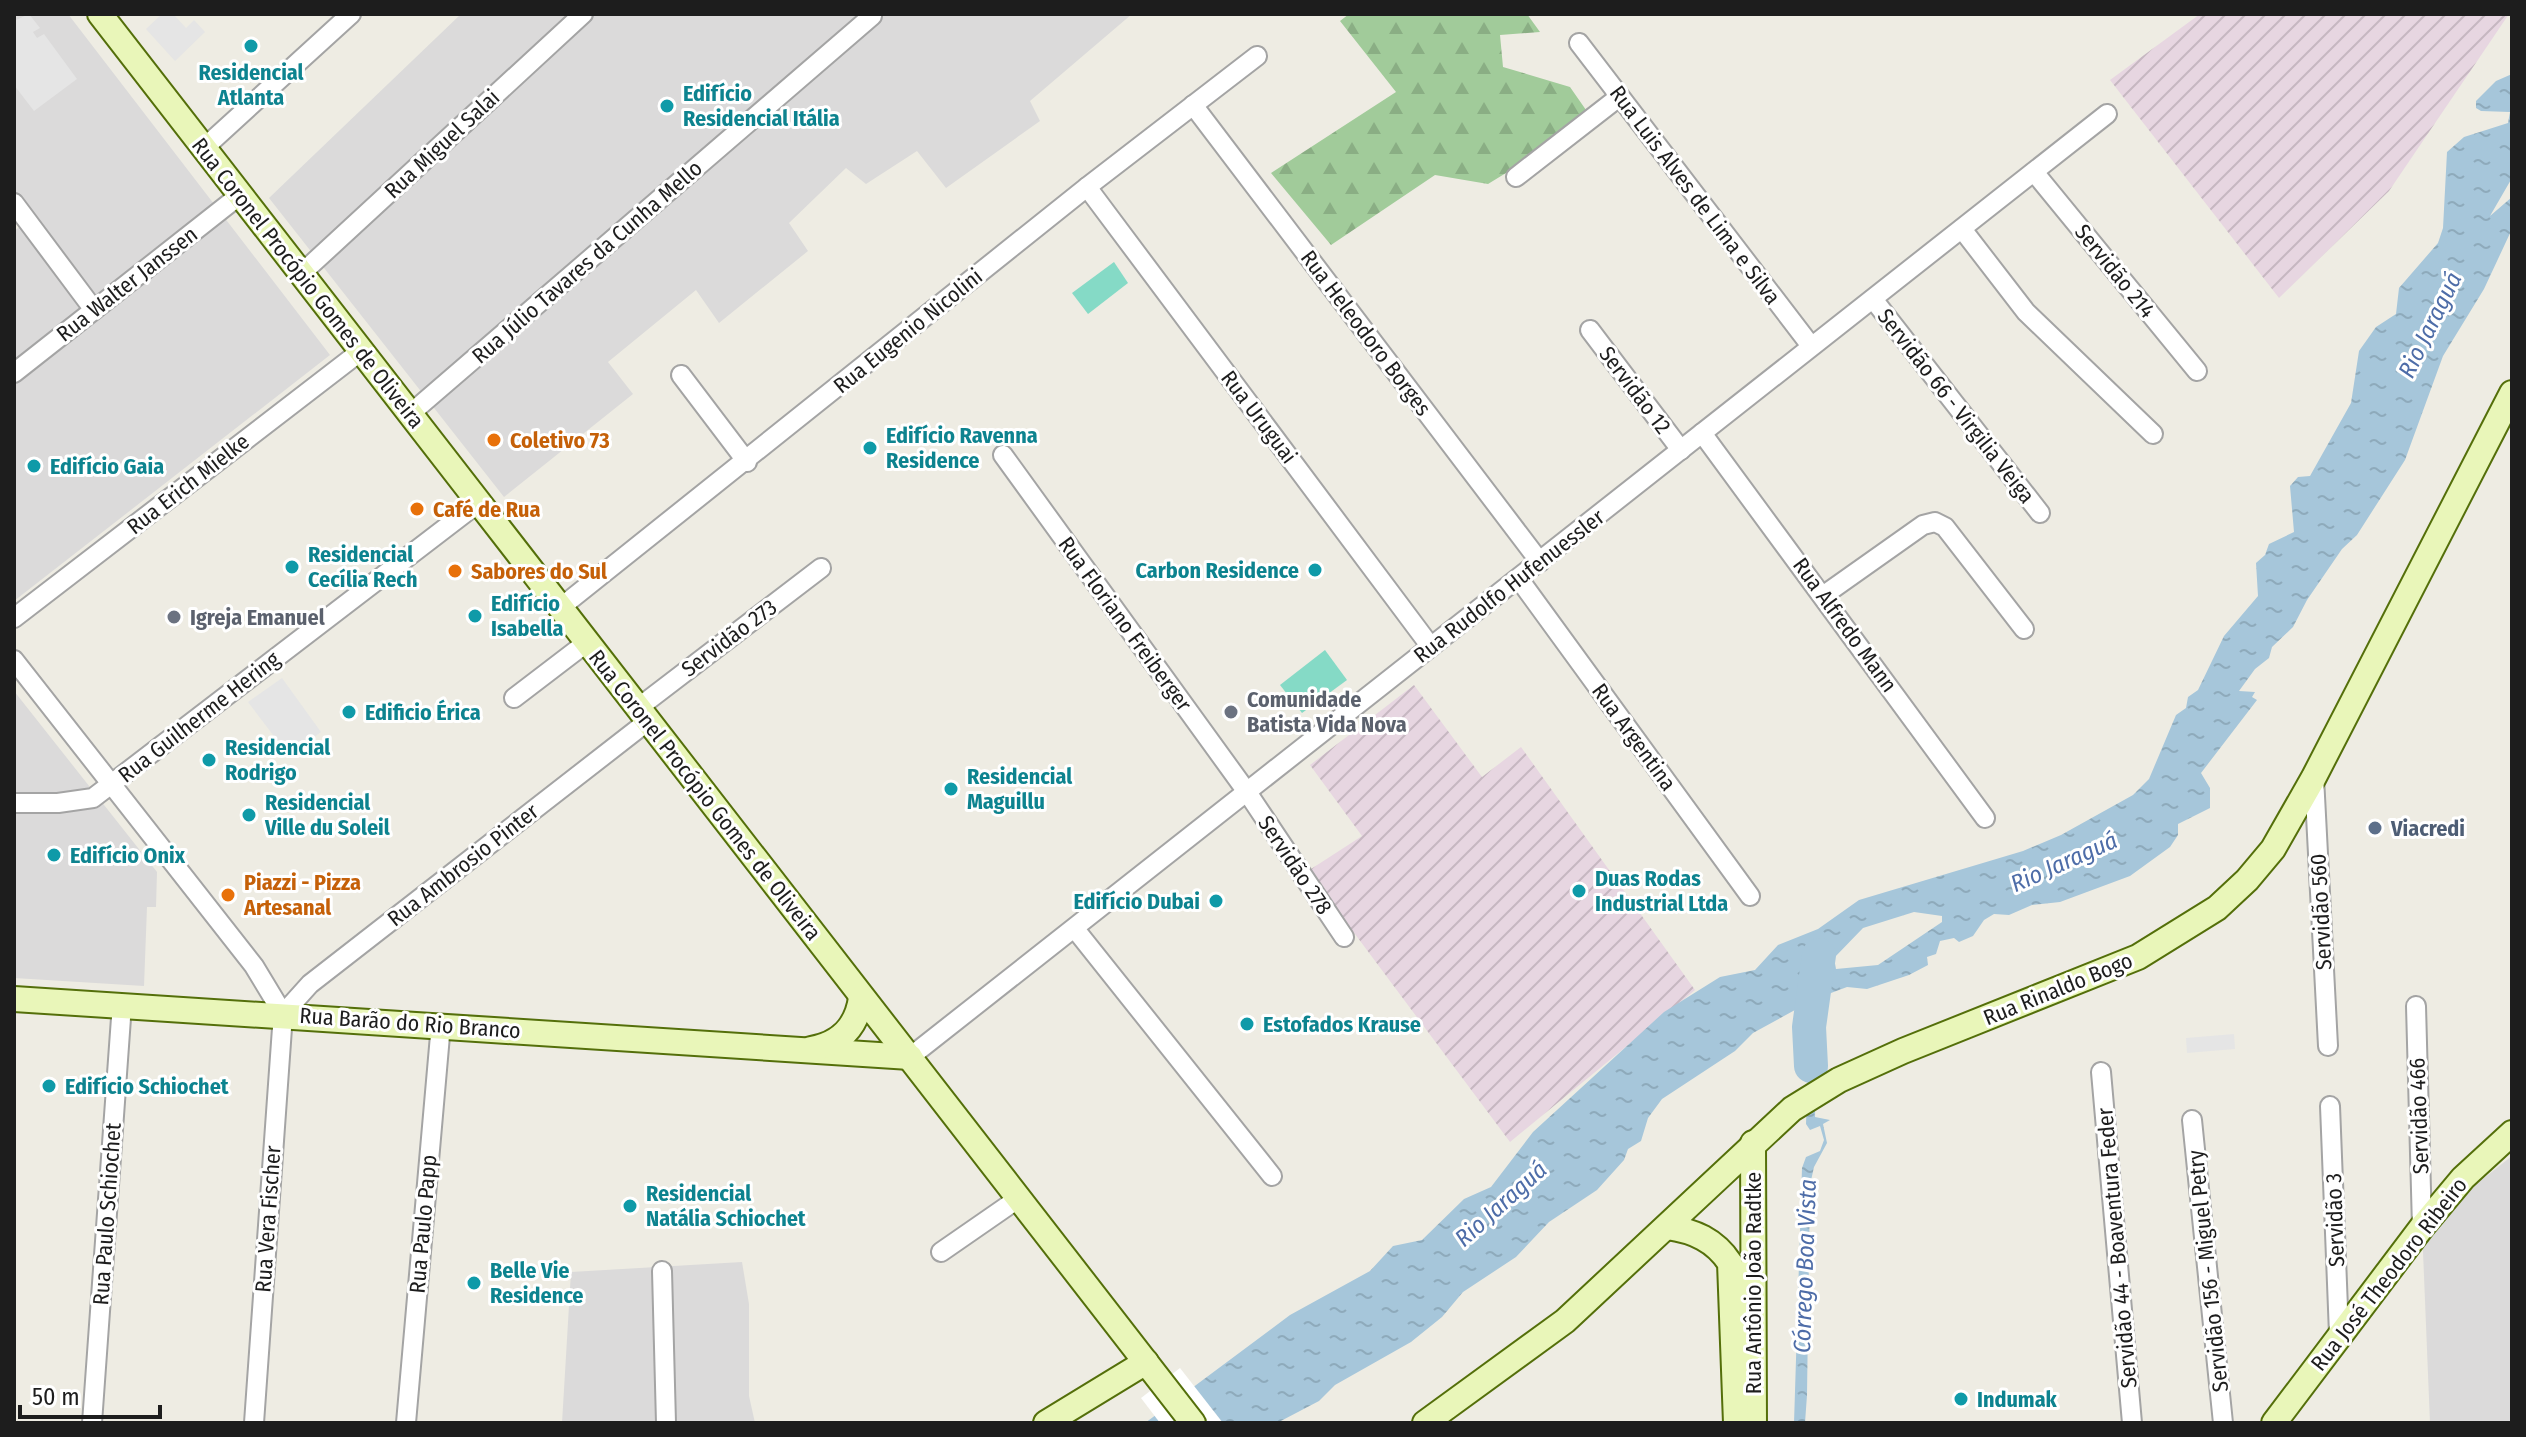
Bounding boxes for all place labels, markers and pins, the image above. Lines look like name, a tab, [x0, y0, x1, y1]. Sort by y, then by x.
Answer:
marker: Residencial Atlanta	[242, 37, 260, 55]
place label: Residencial Atlanta	[198, 59, 305, 111]
place label: Edifício Residencial Itália	[683, 80, 840, 132]
marker: Edifício Residencial Itália	[658, 97, 676, 115]
place label: Edifício Ravenna Residence	[886, 422, 1038, 474]
place label: Coletivo 73	[510, 427, 610, 454]
marker: Coletivo 73	[485, 431, 503, 449]
marker: Edifício Ravenna Residence	[861, 439, 879, 457]
place label: Edifício Gaia	[50, 453, 164, 480]
marker: Edifício Gaia	[25, 457, 43, 475]
place label: Café de Rua	[433, 496, 540, 523]
marker: Café de Rua	[408, 500, 426, 518]
place label: Residencial Cecília Rech	[308, 541, 417, 593]
place label: Carbon Residence	[1135, 557, 1299, 584]
marker: Residencial Cecília Rech	[283, 558, 301, 576]
place label: Sabores do Sul	[471, 558, 608, 585]
marker: Carbon Residence	[1306, 561, 1324, 579]
marker: Sabores do Sul	[446, 562, 464, 580]
place label: Edifício Isabella	[491, 590, 563, 642]
place label: Igreja Emanuel	[190, 604, 326, 631]
marker: Edifício Isabella	[466, 607, 484, 625]
marker: Igreja Emanuel	[165, 608, 183, 626]
place label: Comunidade Batista Vida Nova	[1247, 686, 1407, 738]
place label: Edificio Érica	[365, 699, 481, 726]
marker: Edificio Érica	[340, 703, 358, 721]
marker: Comunidade Batista Vida Nova	[1222, 703, 1240, 721]
place label: Residencial Rodrigo	[225, 734, 331, 786]
marker: Residencial Rodrigo	[200, 751, 218, 769]
place label: Residencial Maguillu	[967, 763, 1073, 815]
marker: Residencial Maguillu	[942, 780, 960, 798]
place label: Residencial Ville du Soleil	[264, 789, 391, 841]
marker: Residencial Ville du Soleil	[240, 806, 258, 824]
place label: Viacredi	[2390, 815, 2465, 842]
marker: Viacredi	[2366, 819, 2384, 837]
place label: Edifício Onix	[70, 842, 186, 869]
marker: Edifício Onix	[45, 846, 63, 864]
place label: Duas Rodas Industrial Ltda	[1595, 865, 1728, 917]
place label: Piazzi - Pizza Artesanal	[243, 869, 361, 921]
marker: Duas Rodas Industrial Ltda	[1570, 882, 1588, 900]
marker: Piazzi - Pizza Artesanal	[219, 886, 237, 904]
place label: Edifício Dubai	[1074, 888, 1200, 915]
marker: Edifício Dubai	[1207, 892, 1225, 910]
place label: Estofados Krause	[1263, 1011, 1421, 1038]
marker: Estofados Krause	[1238, 1015, 1256, 1033]
place label: Edifício Schiochet	[65, 1073, 229, 1100]
marker: Edifício Schiochet	[40, 1077, 58, 1095]
place label: Residencial Natália Schiochet	[646, 1180, 806, 1232]
marker: Residencial Natália Schiochet	[621, 1197, 639, 1215]
place label: Belle Vie Residence	[490, 1257, 584, 1309]
marker: Belle Vie Residence	[465, 1274, 483, 1292]
place label: Indumak	[1977, 1386, 2058, 1413]
marker: Indumak	[1952, 1390, 1970, 1408]

